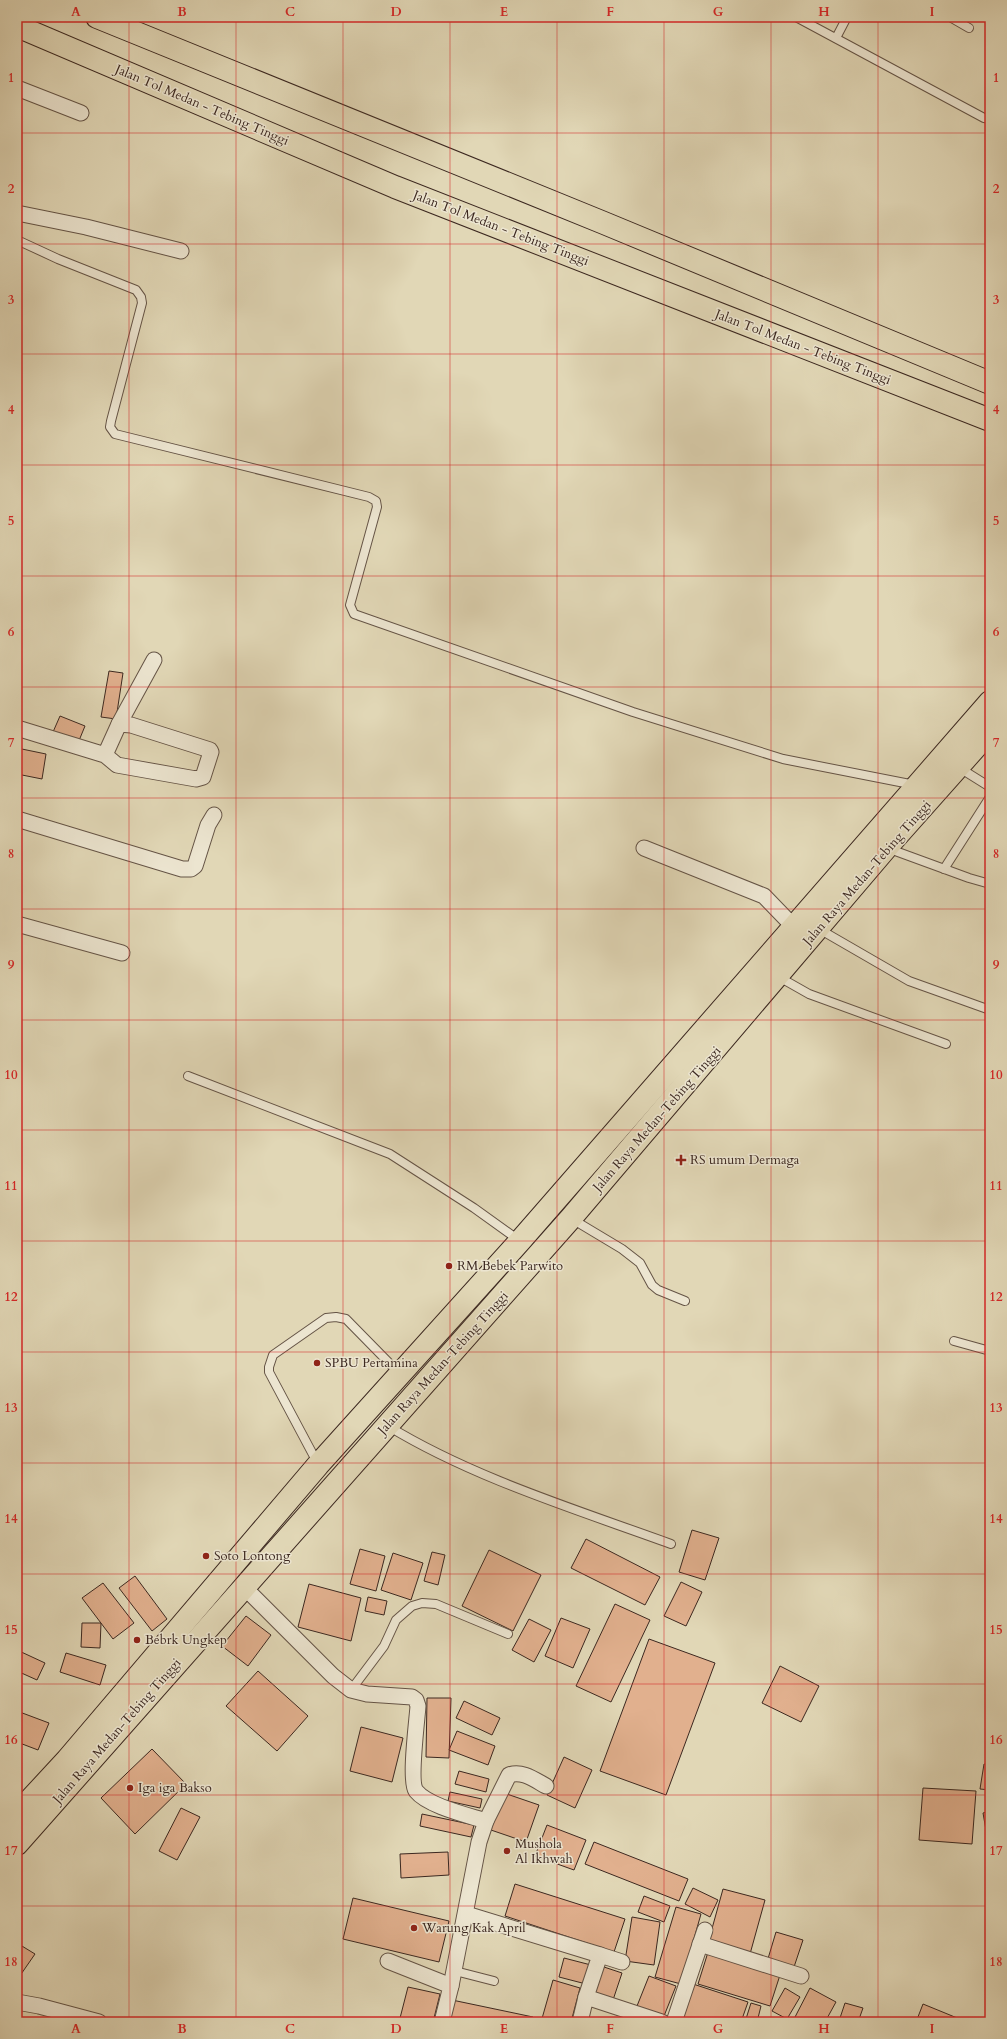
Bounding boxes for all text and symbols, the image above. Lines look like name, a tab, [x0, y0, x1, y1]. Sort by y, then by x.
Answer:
text: A	[71, 3, 81, 21]
text: B	[177, 3, 187, 21]
text: C	[285, 3, 295, 21]
text: D	[390, 3, 402, 21]
text: E	[500, 3, 508, 21]
text: F	[606, 3, 614, 21]
text: G	[713, 3, 724, 21]
text: H	[818, 3, 830, 21]
text: I	[929, 3, 935, 21]
street label: Jalan Tol Medan - Tebing Tinggi	[111, 59, 292, 150]
text: 1	[8, 69, 14, 87]
text: 1	[993, 69, 999, 87]
text: 2	[8, 180, 15, 198]
text: 2	[993, 180, 1000, 198]
street label: Jalan Tol Medan - Tebing Tinggi	[409, 185, 592, 270]
text: 3	[8, 291, 15, 309]
text: 3	[993, 291, 1000, 309]
street label: Jalan Tol Medan - Tebing Tinggi	[711, 304, 894, 389]
text: 4	[8, 401, 15, 419]
text: 4	[993, 401, 1000, 419]
text: 5	[8, 512, 14, 530]
text: 5	[993, 512, 999, 530]
text: 6	[8, 623, 15, 641]
text: 6	[993, 623, 1000, 641]
text: 7	[8, 734, 15, 752]
text: 7	[993, 734, 1000, 752]
street label: Jalan Raya Medan-Tebing Tinggi	[797, 796, 935, 951]
text: 8	[8, 845, 14, 863]
text: 8	[993, 845, 999, 863]
text: 9	[8, 956, 15, 974]
text: 9	[993, 956, 1000, 974]
street label: Jalan Raya Medan-Tebing Tinggi	[587, 1042, 725, 1197]
text: 10	[4, 1066, 18, 1084]
text: 10	[989, 1066, 1003, 1084]
place label: RS umum Dermaga	[690, 1151, 800, 1169]
marker: RS umum Dermaga	[675, 1154, 687, 1166]
text: 11	[4, 1177, 18, 1195]
text: 11	[989, 1177, 1003, 1195]
place label: RM Bebek Parwito	[457, 1257, 563, 1275]
marker: RM Bebek Parwito	[444, 1261, 454, 1271]
street label: Jalan Raya Medan-Tebing Tinggi	[372, 1287, 513, 1440]
text: 12	[4, 1288, 18, 1306]
text: 12	[989, 1288, 1003, 1306]
place label: SPBU Pertamina	[325, 1354, 418, 1372]
marker: SPBU Pertamina	[312, 1358, 322, 1368]
text: 13	[4, 1399, 18, 1417]
text: 13	[989, 1399, 1003, 1417]
text: 14	[4, 1510, 18, 1528]
text: 14	[989, 1510, 1003, 1528]
place label: Soto Lontong	[214, 1547, 291, 1565]
marker: Soto Lontong	[201, 1551, 211, 1561]
text: 15	[4, 1621, 18, 1639]
text: 15	[989, 1621, 1003, 1639]
place label: Bebrk Ungkep	[145, 1631, 227, 1649]
marker: Bebrk Ungkep	[132, 1635, 142, 1645]
street label: Jalan Raya Medan-Tebing Tinggi	[47, 1654, 185, 1809]
text: 16	[4, 1731, 18, 1749]
text: 16	[989, 1731, 1003, 1749]
place label: Iga iga Bakso	[138, 1779, 212, 1797]
marker: Iga iga Bakso	[125, 1783, 135, 1793]
place label: Mushola Al Ikhwah	[515, 1835, 573, 1868]
text: 17	[4, 1842, 18, 1860]
text: 17	[989, 1842, 1003, 1860]
marker: Mushola Al Ikhwah	[502, 1846, 512, 1856]
place label: Warung Kak April	[421, 1919, 526, 1937]
marker: Warung Kak April	[409, 1923, 419, 1933]
text: 18	[4, 1953, 18, 1971]
text: 18	[989, 1953, 1003, 1971]
text: A	[71, 2020, 81, 2038]
text: B	[177, 2020, 187, 2038]
text: C	[285, 2020, 295, 2038]
text: D	[390, 2020, 402, 2038]
text: E	[500, 2020, 508, 2038]
text: F	[606, 2020, 614, 2038]
text: G	[713, 2020, 724, 2038]
text: H	[818, 2020, 830, 2038]
text: I	[929, 2020, 935, 2038]

